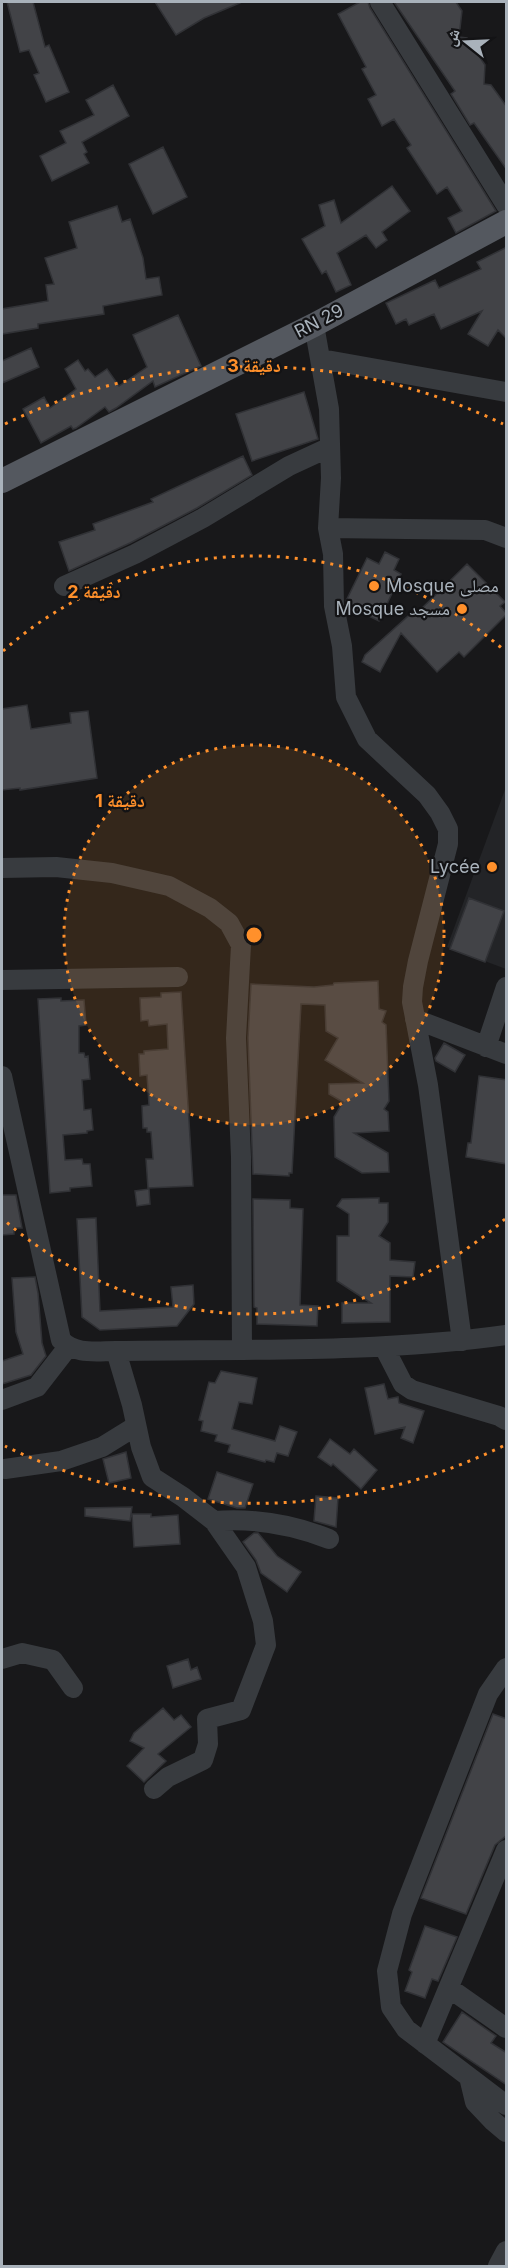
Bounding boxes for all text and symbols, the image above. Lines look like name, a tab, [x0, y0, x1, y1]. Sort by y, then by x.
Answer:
north arrow	[436, 12, 496, 72]
text: ش	[440, 26, 464, 49]
street label: RN 29	[291, 299, 347, 342]
text: 3 دقيقة	[227, 355, 281, 376]
place label: Mosque مصلى	[386, 575, 499, 597]
marker: Mosque مصلى	[367, 579, 381, 593]
text: 2 دقيقة	[67, 581, 121, 602]
place label: Mosque مسجد	[336, 598, 450, 619]
marker: Mosque مسجد	[455, 602, 469, 616]
text: 1 دقيقة	[95, 790, 145, 811]
place label: Lycée	[430, 856, 480, 877]
marker: Lycée	[485, 860, 499, 874]
centre of rings	[244, 925, 264, 945]

